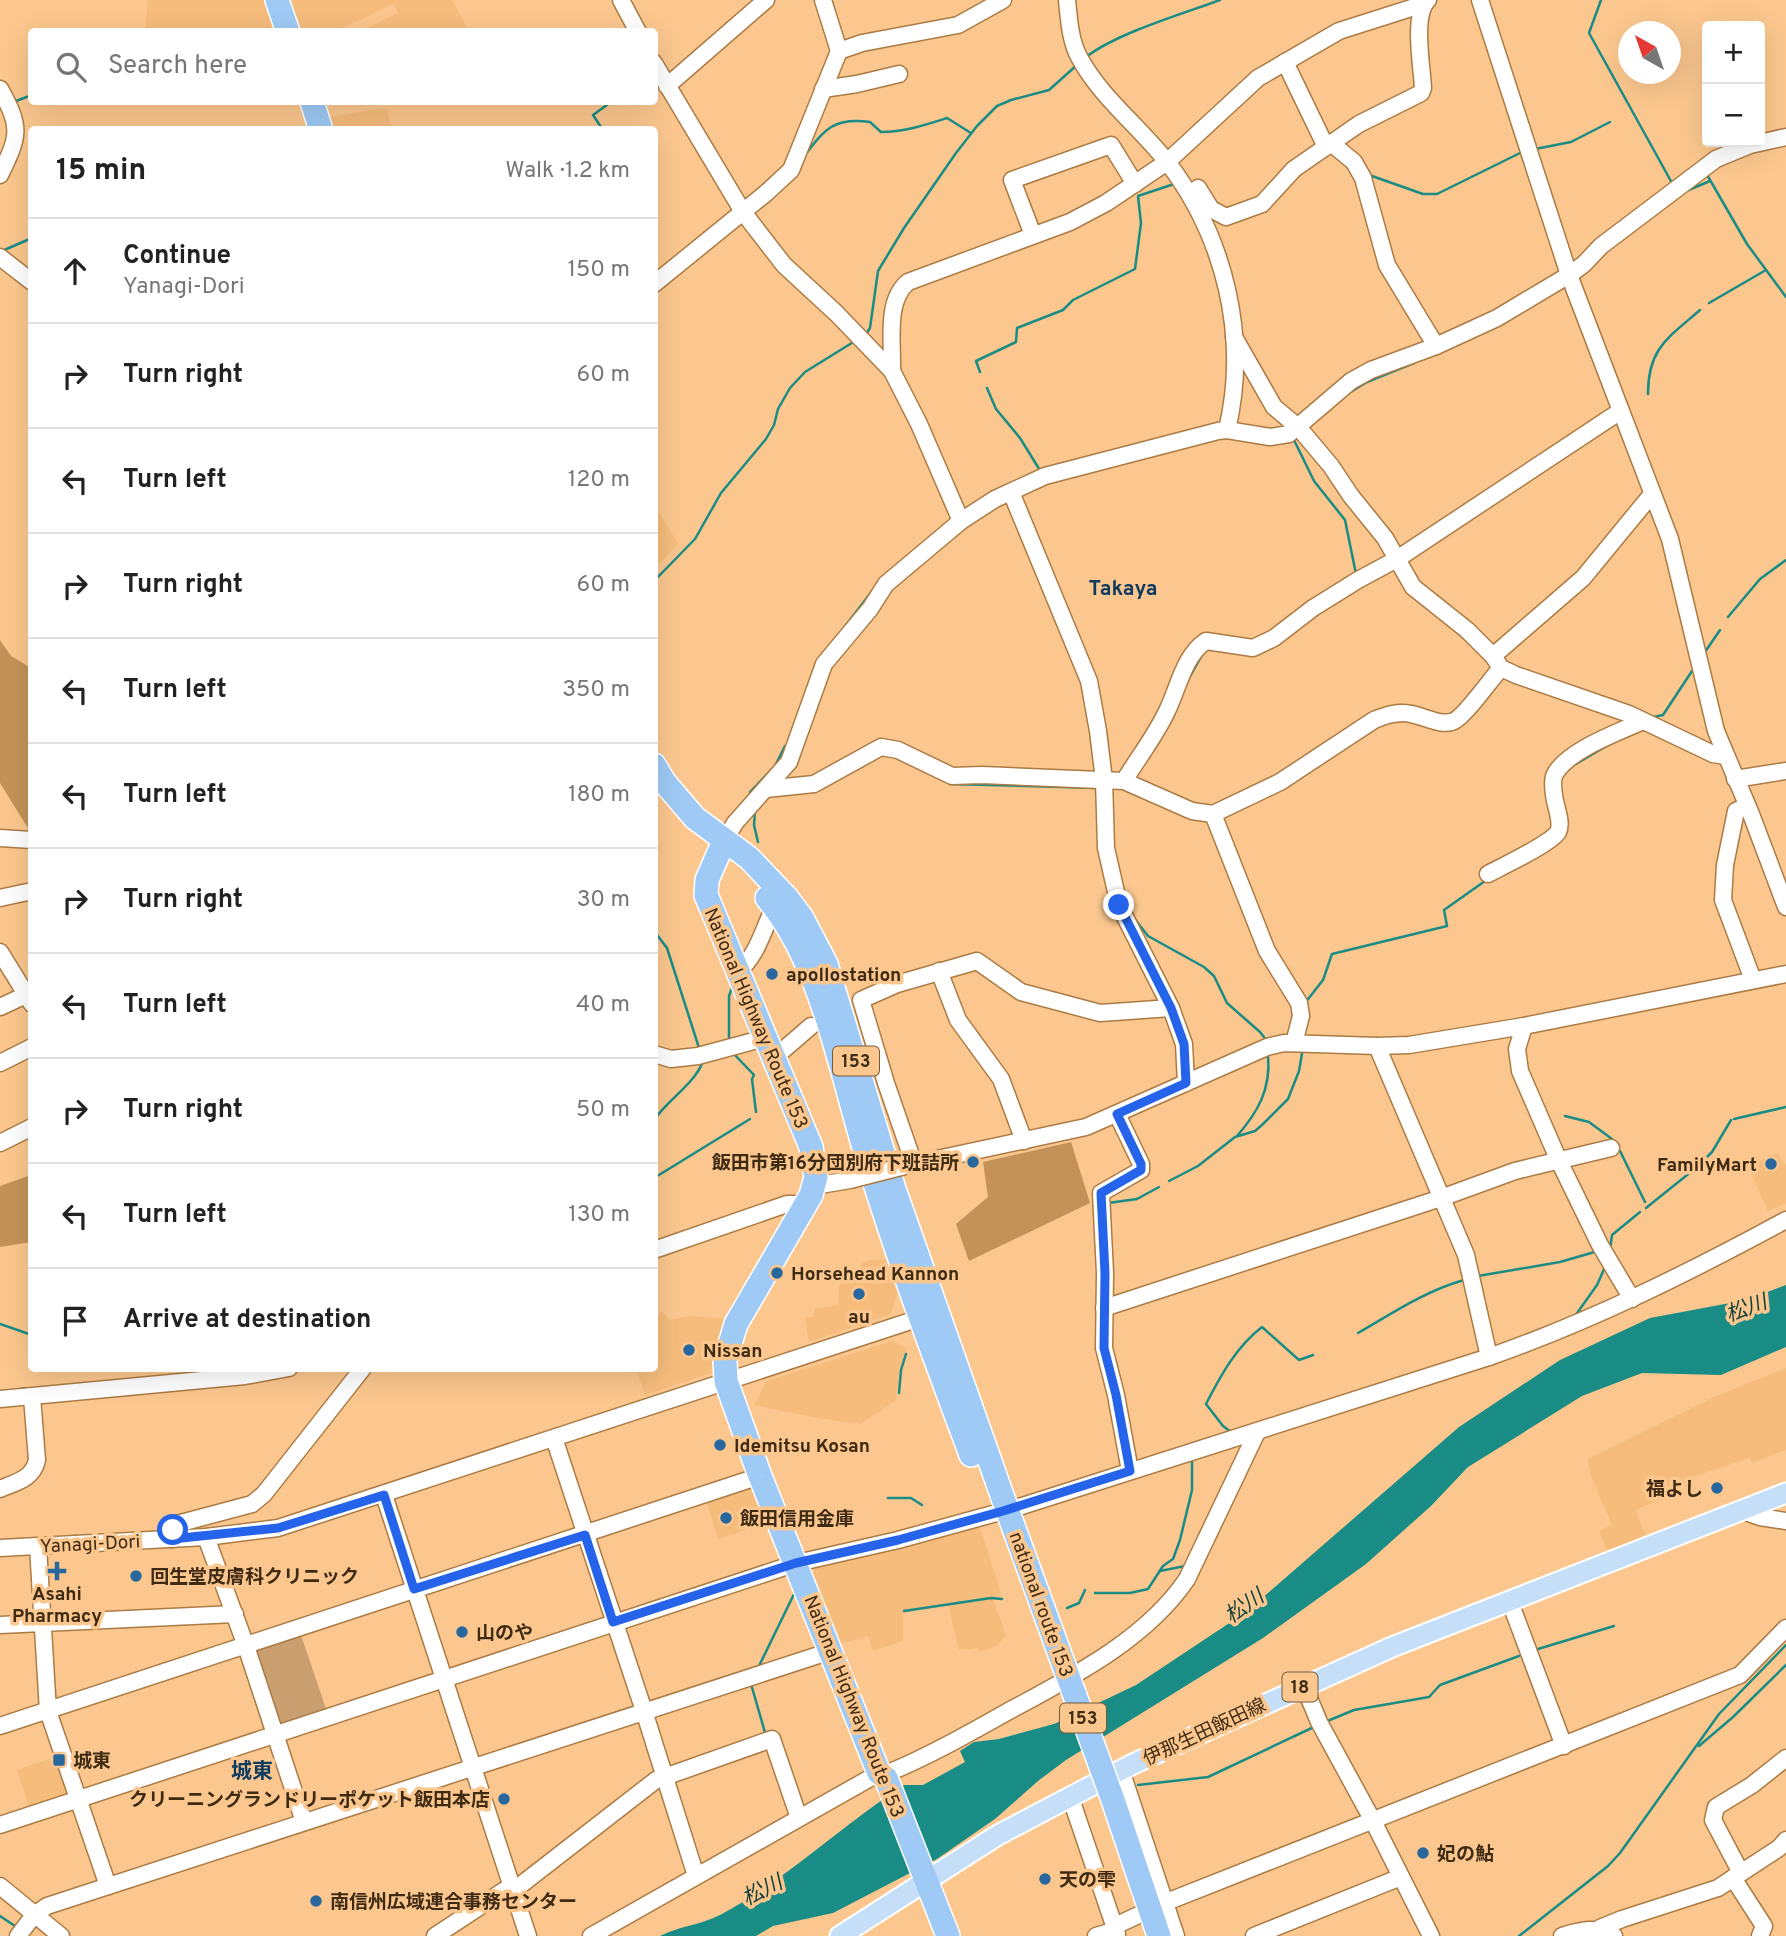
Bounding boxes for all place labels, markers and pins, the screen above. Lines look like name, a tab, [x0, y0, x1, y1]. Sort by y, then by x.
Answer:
place label: apollostation	[786, 964, 901, 988]
marker: apollostation	[764, 966, 780, 982]
place label: 飯田市第16分団別府下班詰所	[712, 1152, 959, 1176]
marker: 飯田市第16分団別府下班詰所	[965, 1154, 981, 1170]
place label: FamilyMart	[1657, 1154, 1757, 1178]
marker: FamilyMart	[1763, 1156, 1779, 1172]
place label: Horsehead Kannon	[791, 1263, 959, 1287]
marker: Horsehead Kannon	[769, 1265, 785, 1281]
marker: au	[851, 1286, 867, 1302]
place label: au	[848, 1306, 870, 1330]
place label: Nissan	[703, 1340, 763, 1364]
marker: Nissan	[681, 1342, 697, 1358]
place label: Idemitsu Kosan	[734, 1435, 870, 1459]
marker: Idemitsu Kosan	[712, 1437, 728, 1453]
place label: 福よし	[1646, 1478, 1703, 1502]
marker: 福よし	[1709, 1480, 1725, 1496]
place label: 飯田信用金庫	[740, 1508, 854, 1532]
marker: 飯田信用金庫	[718, 1510, 734, 1526]
marker: Asahi Pharmacy	[49, 1563, 65, 1579]
place label: 回生堂皮膚科クリニック	[150, 1566, 359, 1590]
marker: 回生堂皮膚科クリニック	[128, 1568, 144, 1584]
place label: Asahi Pharmacy	[12, 1583, 102, 1629]
place label: 山のや	[476, 1622, 533, 1646]
marker: 山のや	[454, 1624, 470, 1640]
place label: 城東	[73, 1750, 111, 1774]
marker: 城東	[51, 1752, 67, 1768]
place label: クリーニングランドリーポケット飯田本店	[129, 1789, 490, 1813]
marker: クリーニングランドリーポケット飯田本店	[496, 1791, 512, 1807]
place label: 妃の鮎	[1437, 1843, 1494, 1867]
marker: 妃の鮎	[1415, 1845, 1431, 1861]
place label: 天の雫	[1059, 1869, 1116, 1893]
marker: 天の雫	[1037, 1871, 1053, 1887]
place label: 南信州広域連合事務センター	[330, 1891, 577, 1915]
marker: 南信州広域連合事務センター	[308, 1893, 324, 1909]

